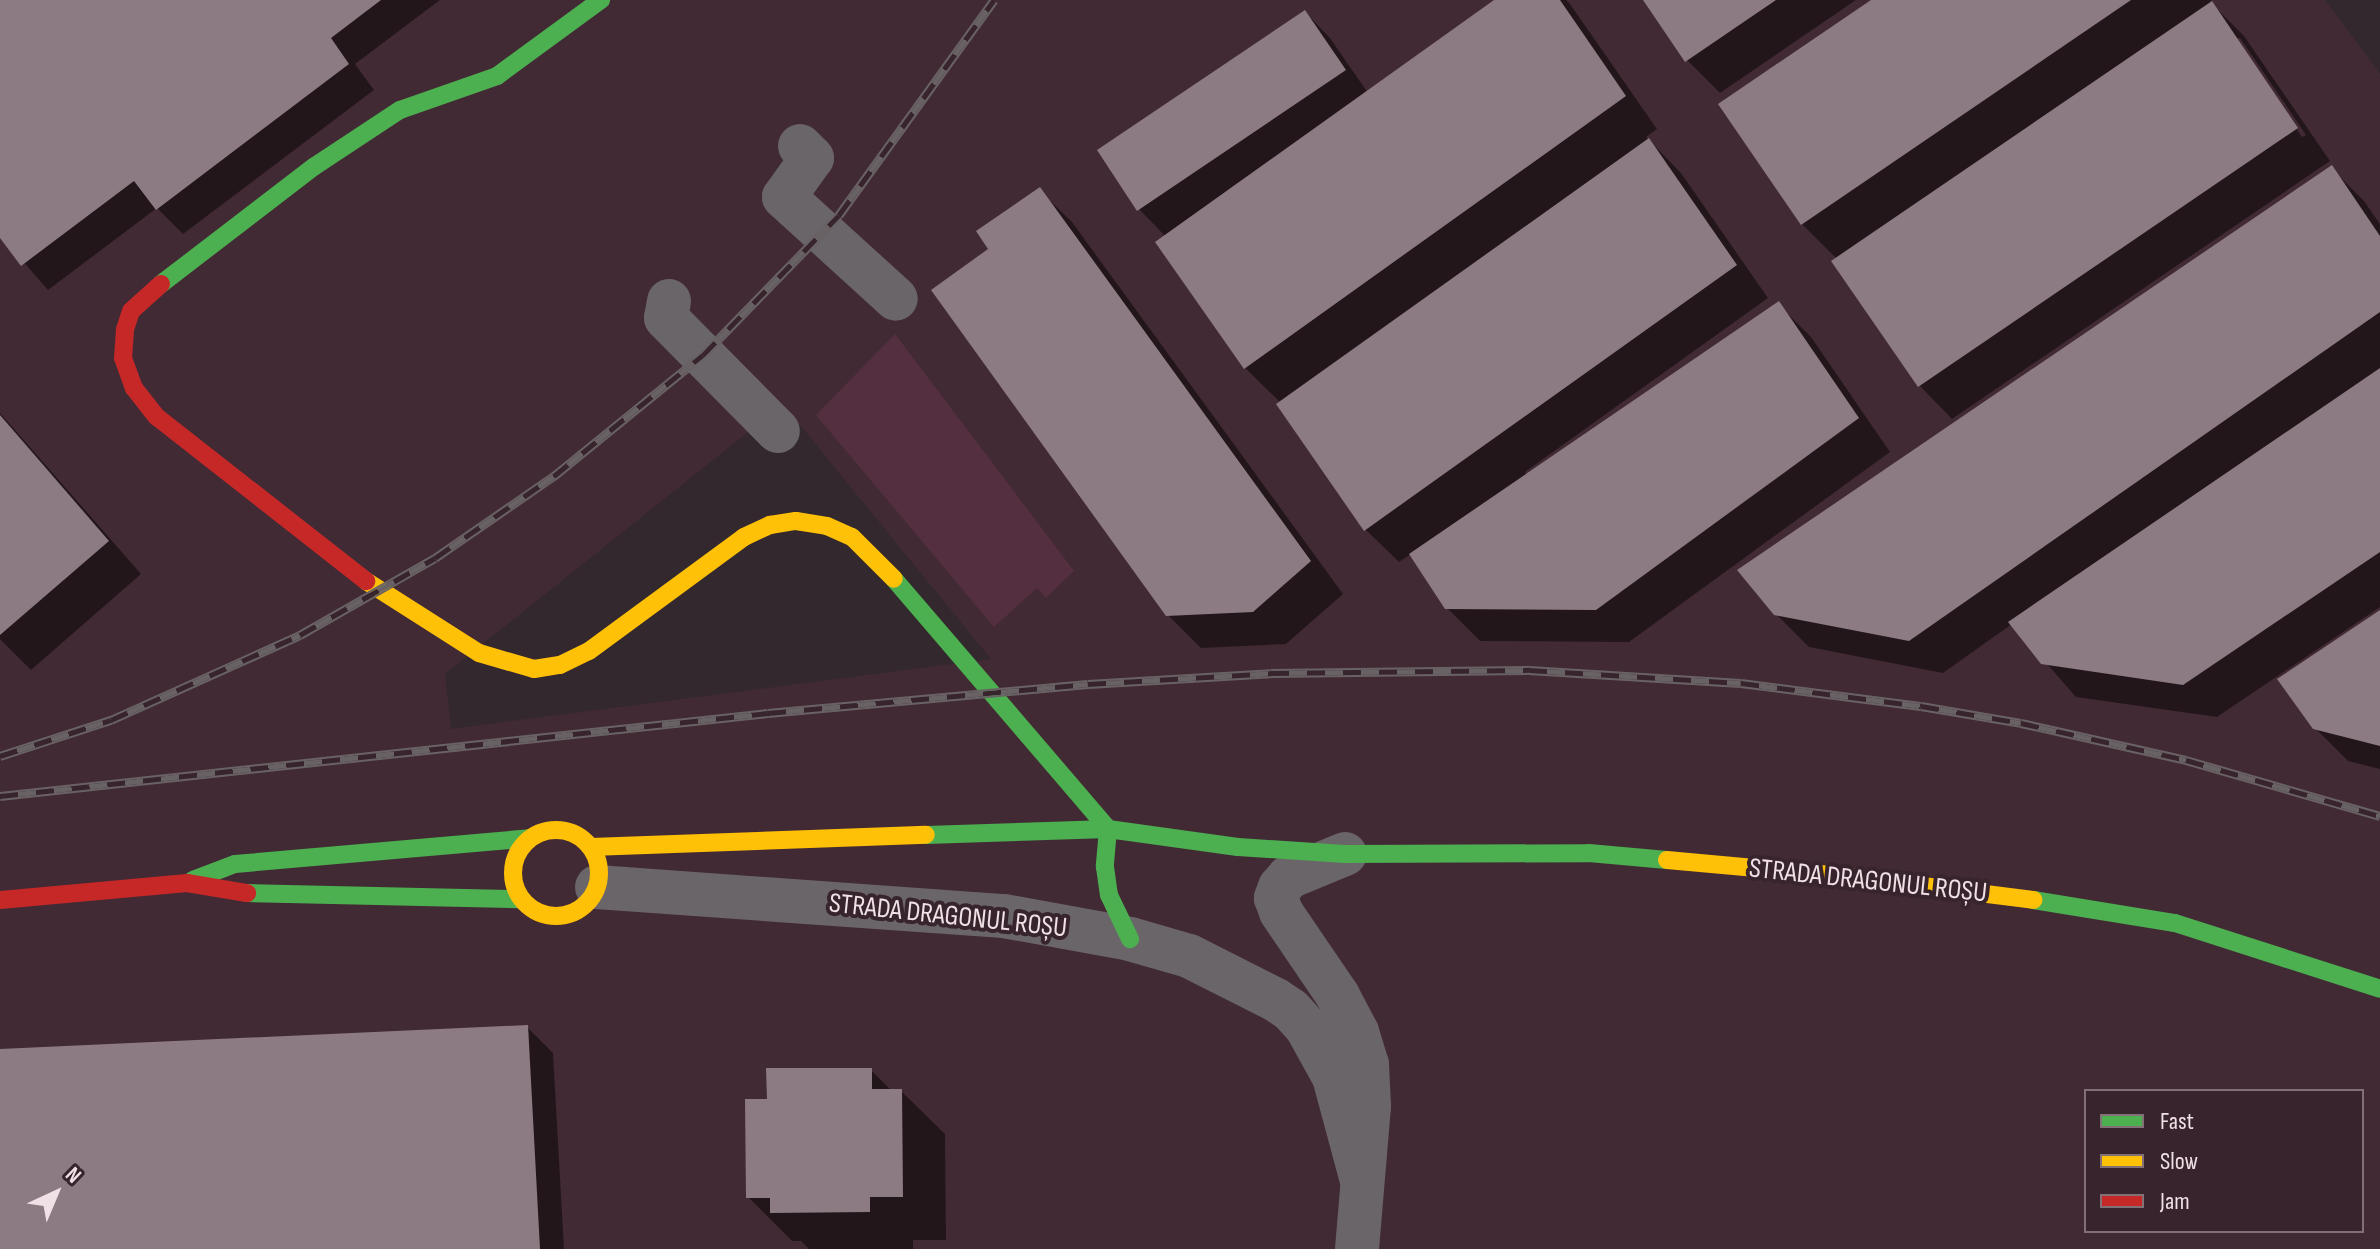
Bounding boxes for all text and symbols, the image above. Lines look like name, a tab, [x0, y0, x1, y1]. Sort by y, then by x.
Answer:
street label: STRADA DRAGONUL ROȘU	[1747, 852, 1989, 910]
street label: STRADA DRAGONUL ROȘU	[827, 887, 1069, 945]
legend	[2084, 1089, 2364, 1233]
text: Fast	[2160, 1107, 2194, 1136]
text: Slow	[2160, 1147, 2198, 1176]
north arrow	[16, 1153, 96, 1233]
text: N	[59, 1162, 87, 1189]
text: Jam	[2160, 1187, 2190, 1216]

